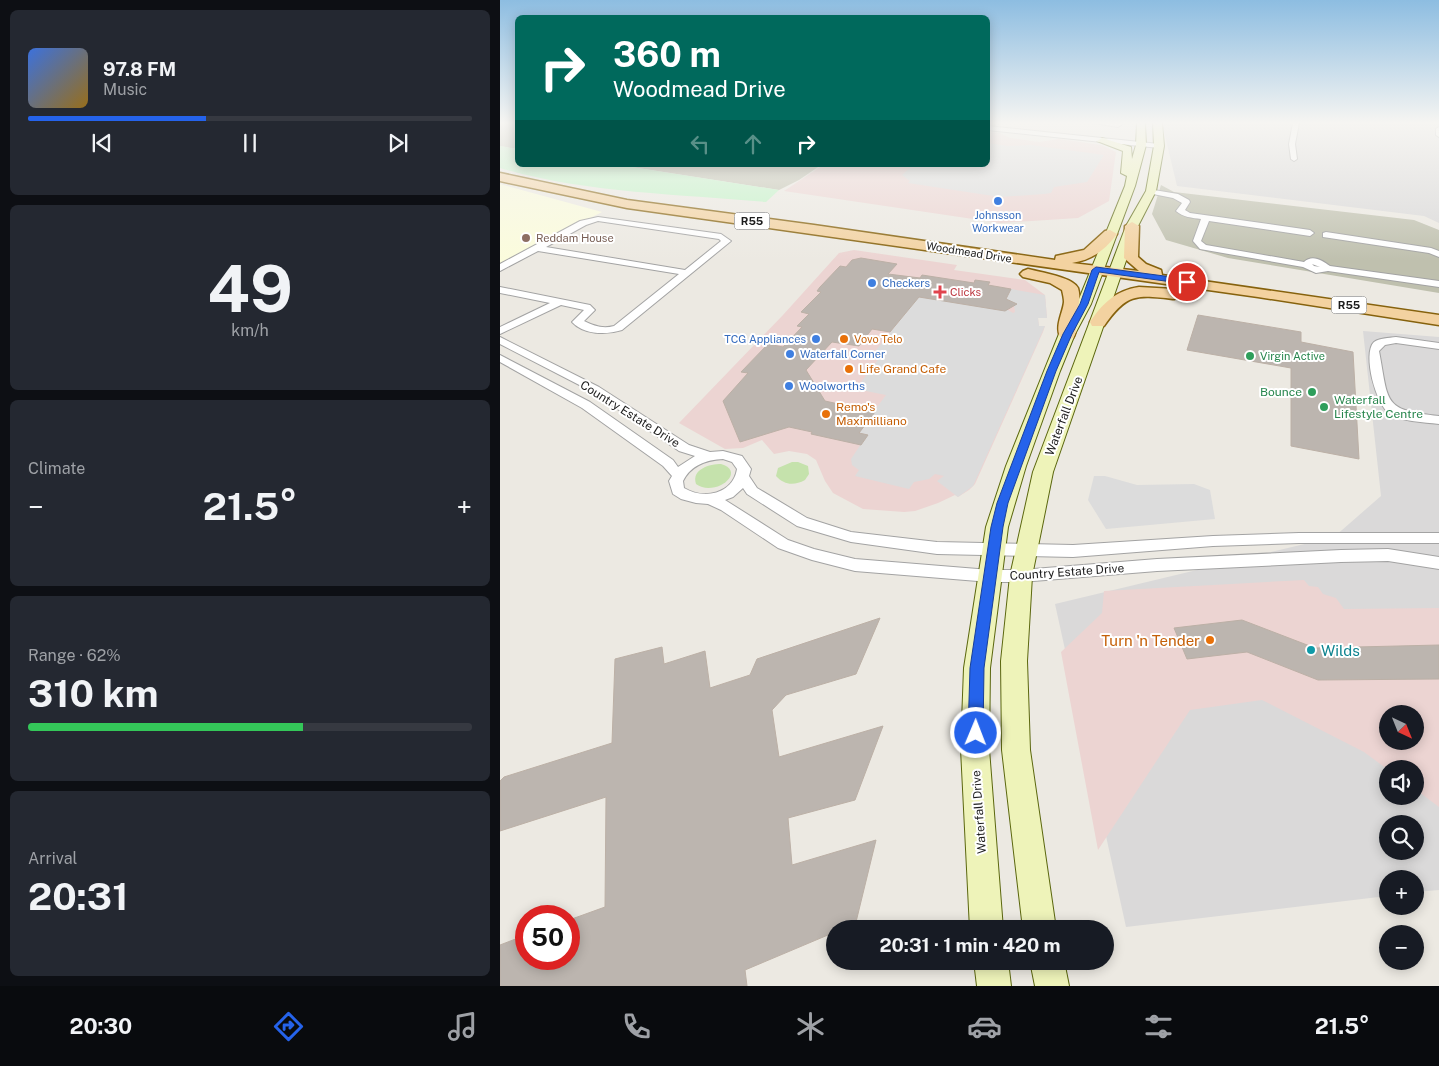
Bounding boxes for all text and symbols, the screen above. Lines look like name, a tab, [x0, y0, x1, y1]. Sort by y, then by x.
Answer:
text: 360 m	[613, 34, 721, 75]
icon: right	[530, 35, 595, 100]
text: 97.8 FM	[103, 58, 176, 80]
text: Woodmead Drive	[613, 76, 786, 102]
text: Music	[103, 80, 147, 99]
icon: previous	[88, 129, 116, 157]
icon: pause	[236, 129, 264, 157]
icon: next	[384, 129, 412, 157]
icon: left	[686, 130, 714, 158]
icon: ahead	[739, 130, 767, 158]
icon: right	[792, 130, 820, 158]
marker: Johnsson Workwear	[992, 195, 1004, 207]
place label: Johnsson Workwear	[972, 209, 1024, 234]
road number: R55	[734, 212, 770, 230]
marker: Reddam House	[520, 232, 532, 244]
place label: Reddam House	[536, 232, 614, 244]
street label: Woodmead Drive	[925, 239, 1013, 265]
text: 49	[207, 250, 293, 327]
pin	[1166, 261, 1208, 303]
icon: arrive	[1173, 268, 1201, 296]
marker: Checkers	[866, 277, 878, 289]
place label: Checkers	[882, 277, 930, 289]
marker: Clicks	[934, 286, 946, 298]
place label: Clicks	[950, 286, 982, 298]
road number: R55	[1332, 296, 1366, 314]
text: km/h	[231, 321, 269, 340]
place label: TCG Appliances	[724, 333, 806, 345]
marker: TCG Appliances	[810, 333, 822, 345]
marker: Vovo Telo	[838, 333, 850, 345]
place label: Vovo Telo	[854, 333, 903, 345]
marker: Waterfall Corner	[784, 348, 796, 360]
place label: Waterfall Corner	[800, 348, 885, 360]
marker: Virgin Active	[1244, 350, 1256, 362]
place label: Virgin Active	[1260, 350, 1325, 362]
place label: Life Grand Cafe	[859, 362, 946, 376]
marker: Life Grand Cafe	[843, 363, 855, 375]
street label: Waterfall Drive	[1042, 374, 1086, 458]
street label: Country Estate Drive	[578, 378, 682, 450]
place label: Woolworths	[799, 379, 865, 393]
marker: Woolworths	[783, 380, 795, 392]
place label: Bounce	[1260, 385, 1302, 399]
marker: Bounce	[1306, 386, 1318, 398]
place label: Waterfall Lifestyle Centre	[1334, 393, 1423, 421]
place label: Remo's Maximilliano	[836, 400, 907, 428]
marker: Waterfall Lifestyle Centre	[1318, 401, 1330, 413]
marker: Remo's Maximilliano	[820, 408, 832, 420]
text: Climate	[28, 459, 85, 478]
text: 21.5°	[203, 484, 297, 529]
text: −	[28, 490, 44, 523]
text: +	[456, 490, 472, 523]
street label: Country Estate Drive	[1009, 561, 1125, 583]
place label: Turn 'n Tender	[1101, 632, 1200, 649]
marker: Turn 'n Tender	[1204, 634, 1216, 646]
place label: Wilds	[1321, 642, 1360, 659]
marker: Wilds	[1305, 644, 1317, 656]
text: Range · 62%	[28, 646, 121, 665]
text: 310 km	[28, 671, 159, 716]
north arrow	[1379, 705, 1424, 750]
map controls	[1379, 705, 1424, 970]
position arrow	[949, 706, 1001, 758]
button: sound	[1379, 760, 1424, 805]
street label: Waterfall Drive	[969, 770, 989, 854]
button: search	[1379, 815, 1424, 860]
text: Arrival	[28, 849, 77, 868]
button: +	[1379, 870, 1424, 915]
text: 20:31	[28, 874, 128, 919]
speed limit sign: 50	[515, 905, 580, 970]
button: −	[1379, 925, 1424, 970]
text: 20:31 · 1 min · 420 m	[880, 934, 1060, 956]
icon: directions	[271, 1009, 306, 1044]
icon: music	[445, 1009, 480, 1044]
icon: phone	[619, 1009, 654, 1044]
icon: climate	[793, 1009, 828, 1044]
icon: car	[967, 1009, 1002, 1044]
icon: filters	[1141, 1009, 1176, 1044]
text: 20:30	[69, 1013, 132, 1039]
text: 21.5°	[1315, 1013, 1369, 1039]

